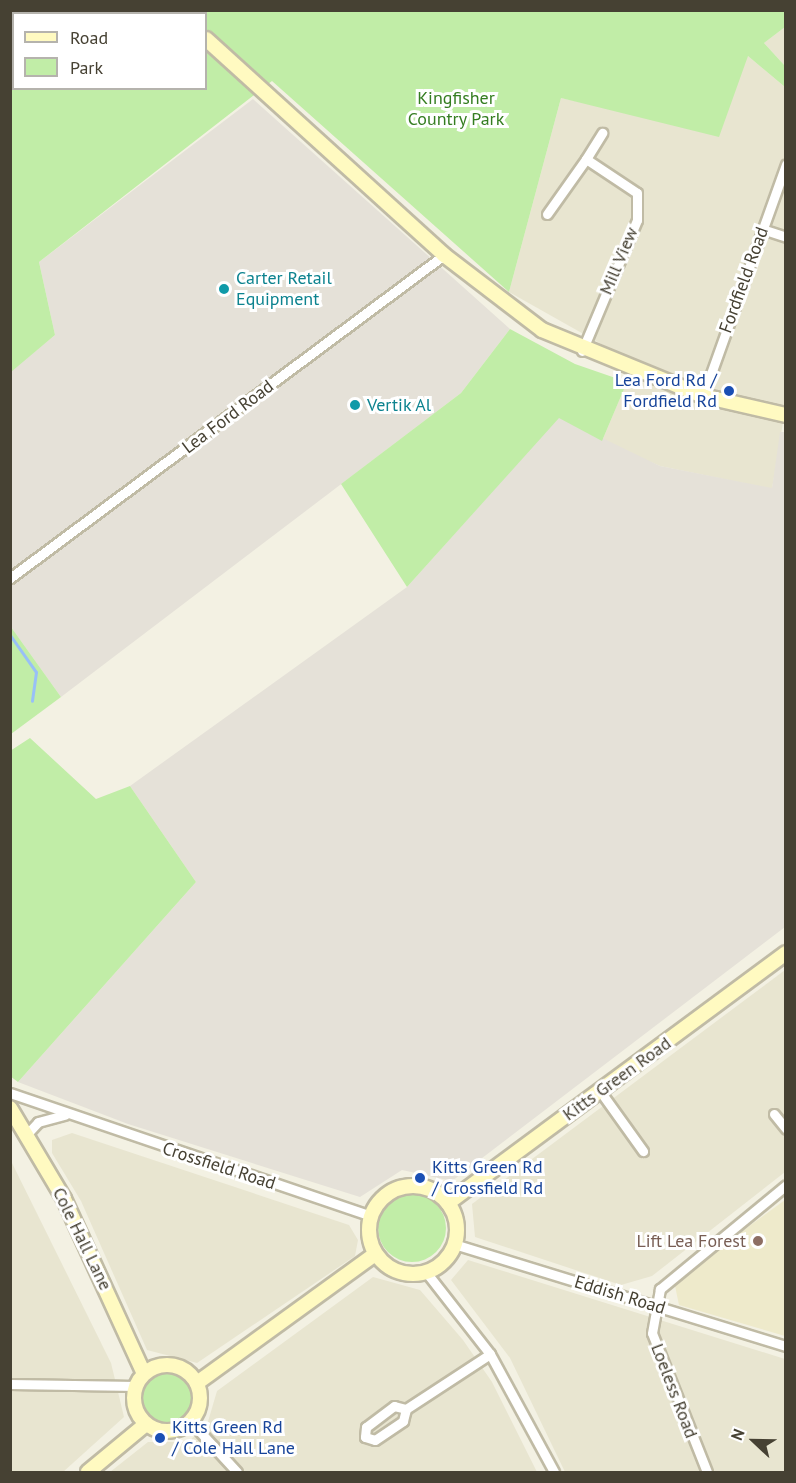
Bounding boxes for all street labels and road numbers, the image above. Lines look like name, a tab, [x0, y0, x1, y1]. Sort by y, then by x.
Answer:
street label: Mill View	[595, 224, 643, 298]
street label: Fordfield Road	[715, 224, 773, 336]
street label: Lea Ford Road	[178, 376, 278, 458]
street label: Kitts Green Road	[559, 1033, 675, 1125]
street label: Crossfield Road	[160, 1138, 278, 1194]
street label: Cole Hall Lane	[48, 1184, 116, 1294]
street label: Eddish Road	[572, 1271, 668, 1319]
street label: Loeless Road	[646, 1341, 702, 1441]

